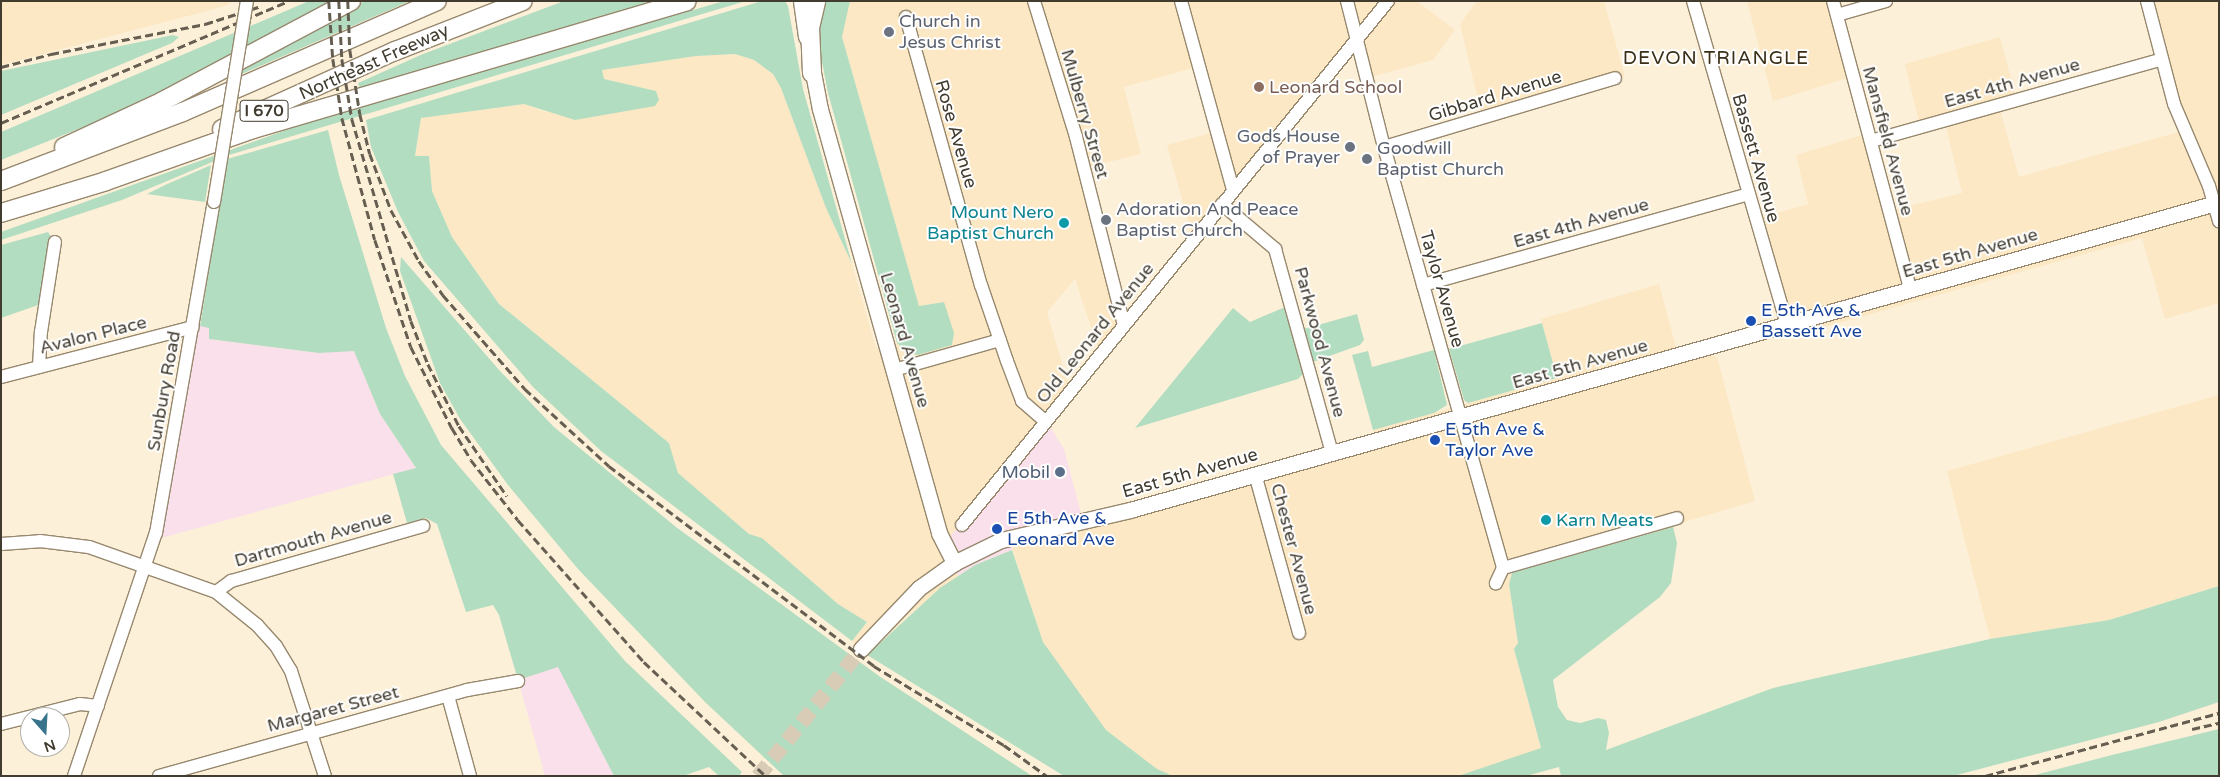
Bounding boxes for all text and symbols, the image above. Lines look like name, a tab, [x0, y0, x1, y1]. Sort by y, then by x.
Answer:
place label: Church in Jesus Christ	[899, 11, 1001, 54]
street label: Northeast Freeway	[296, 19, 452, 105]
marker: Church in Jesus Christ	[883, 26, 895, 38]
street label: Mulberry Street	[1056, 47, 1114, 181]
district label: DEVON TRIANGLE	[1621, 48, 1811, 70]
street label: East 4th Avenue	[1942, 53, 2082, 113]
street label: Mansfield Avenue	[1858, 64, 1918, 218]
street label: Gibbard Avenue	[1426, 65, 1564, 127]
place label: Leonard School	[1269, 76, 1402, 98]
street label: Rose Avenue	[930, 77, 982, 191]
marker: Leonard School	[1253, 81, 1265, 93]
street label: Bassett Avenue	[1727, 91, 1785, 225]
road number: I 670	[239, 98, 289, 124]
place label: Gods House of Prayer	[1237, 126, 1340, 168]
place label: Goodwill Baptist Church	[1377, 138, 1504, 180]
marker: Gods House of Prayer	[1344, 141, 1356, 153]
marker: Goodwill Baptist Church	[1361, 153, 1373, 165]
street label: East 4th Avenue	[1511, 193, 1651, 253]
place label: Adoration And Peace Baptist Church	[1116, 199, 1298, 242]
place label: Mount Nero Baptist Church	[927, 202, 1054, 244]
marker: Adoration And Peace Baptist Church	[1100, 214, 1112, 226]
marker: Mount Nero Baptist Church	[1058, 217, 1070, 229]
street label: East 5th Avenue	[1900, 223, 2040, 283]
street label: Taylor Avenue	[1415, 228, 1469, 350]
street label: Old Leonard Avenue	[1032, 258, 1158, 408]
street label: Parkwood Avenue	[1290, 264, 1350, 420]
street label: Leonard Avenue	[875, 270, 935, 410]
place label: E 5th Ave & Bassett Ave	[1761, 300, 1862, 342]
street label: Avalon Place	[37, 311, 149, 359]
marker: E 5th Ave & Bassett Ave	[1745, 315, 1757, 327]
street label: Sunbury Road	[143, 329, 185, 453]
street label: East 5th Avenue	[1510, 334, 1650, 394]
place label: E 5th Ave & Taylor Ave	[1445, 419, 1545, 462]
marker: E 5th Ave & Taylor Ave	[1429, 434, 1441, 446]
street label: East 5th Avenue	[1120, 443, 1260, 503]
place label: Mobil	[1002, 461, 1050, 483]
marker: Mobil	[1054, 466, 1066, 478]
street label: Chester Avenue	[1266, 481, 1322, 617]
street label: Dartmouth Avenue	[232, 506, 394, 572]
place label: E 5th Ave & Leonard Ave	[1007, 508, 1115, 550]
place label: Karn Meats	[1556, 509, 1653, 531]
marker: Karn Meats	[1540, 514, 1552, 526]
marker: E 5th Ave & Leonard Ave	[991, 523, 1003, 535]
street label: Margaret Street	[265, 681, 401, 737]
north arrow	[20, 707, 70, 757]
text: N	[42, 736, 58, 756]

